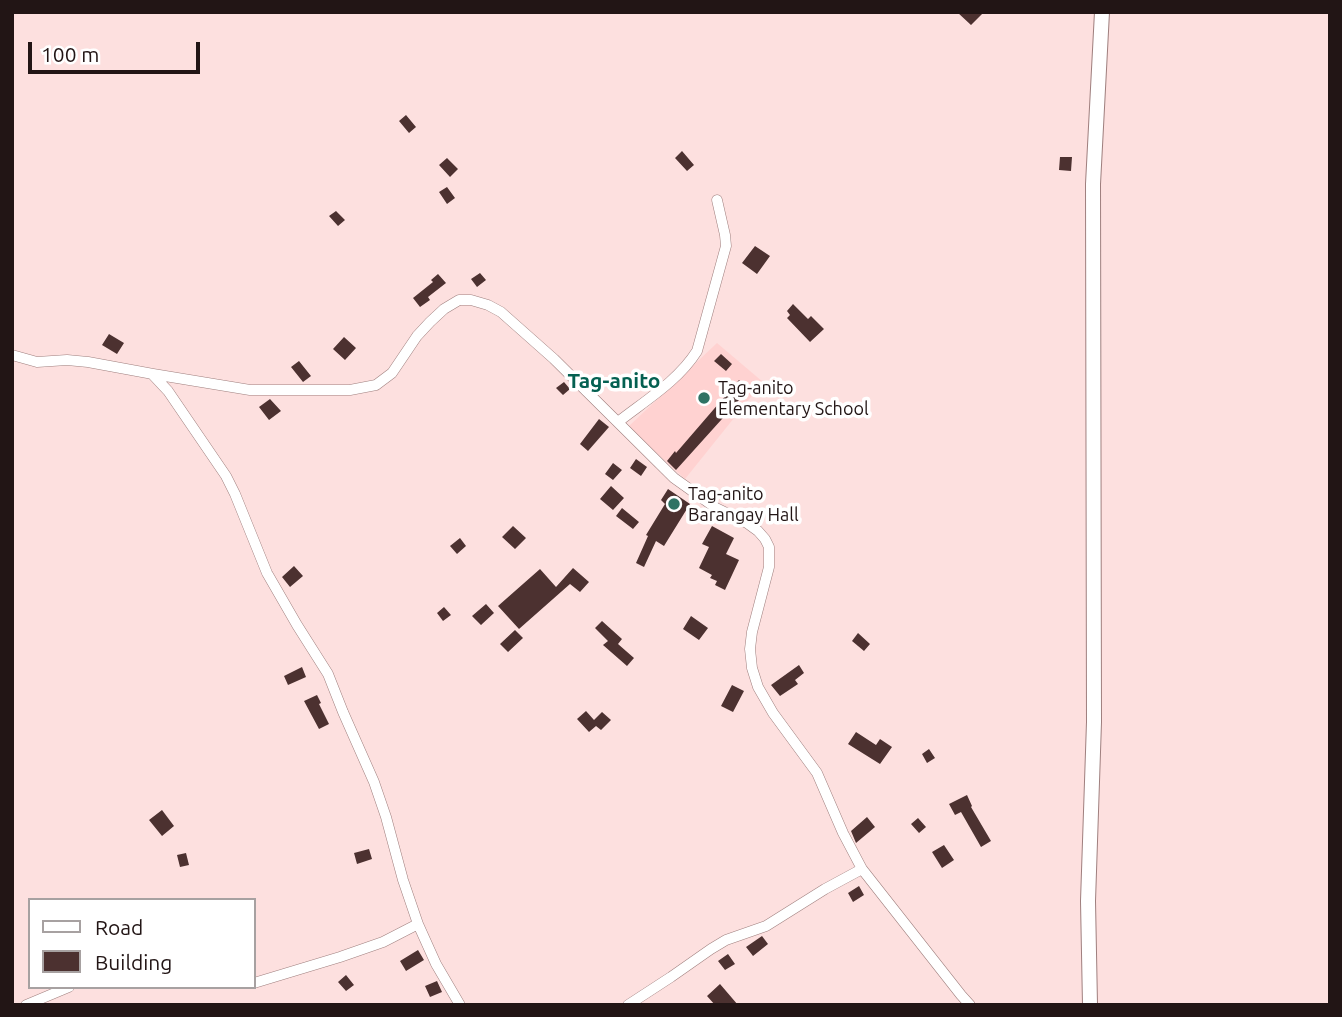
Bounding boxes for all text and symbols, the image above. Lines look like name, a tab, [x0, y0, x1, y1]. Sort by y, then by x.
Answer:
scale bar	[32, 28, 203, 72]
text: 100 m	[41, 42, 99, 66]
district label: Tag-anito	[568, 368, 660, 394]
place label: Tag-anito Elementary School	[718, 377, 869, 420]
marker: Tag-anito Elementary School	[696, 390, 712, 406]
place label: Tag-anito Barangay Hall	[688, 483, 799, 526]
marker: Tag-anito Barangay Hall	[666, 496, 682, 512]
legend	[28, 898, 256, 989]
text: Road	[95, 915, 143, 939]
text: Building	[95, 950, 172, 974]

